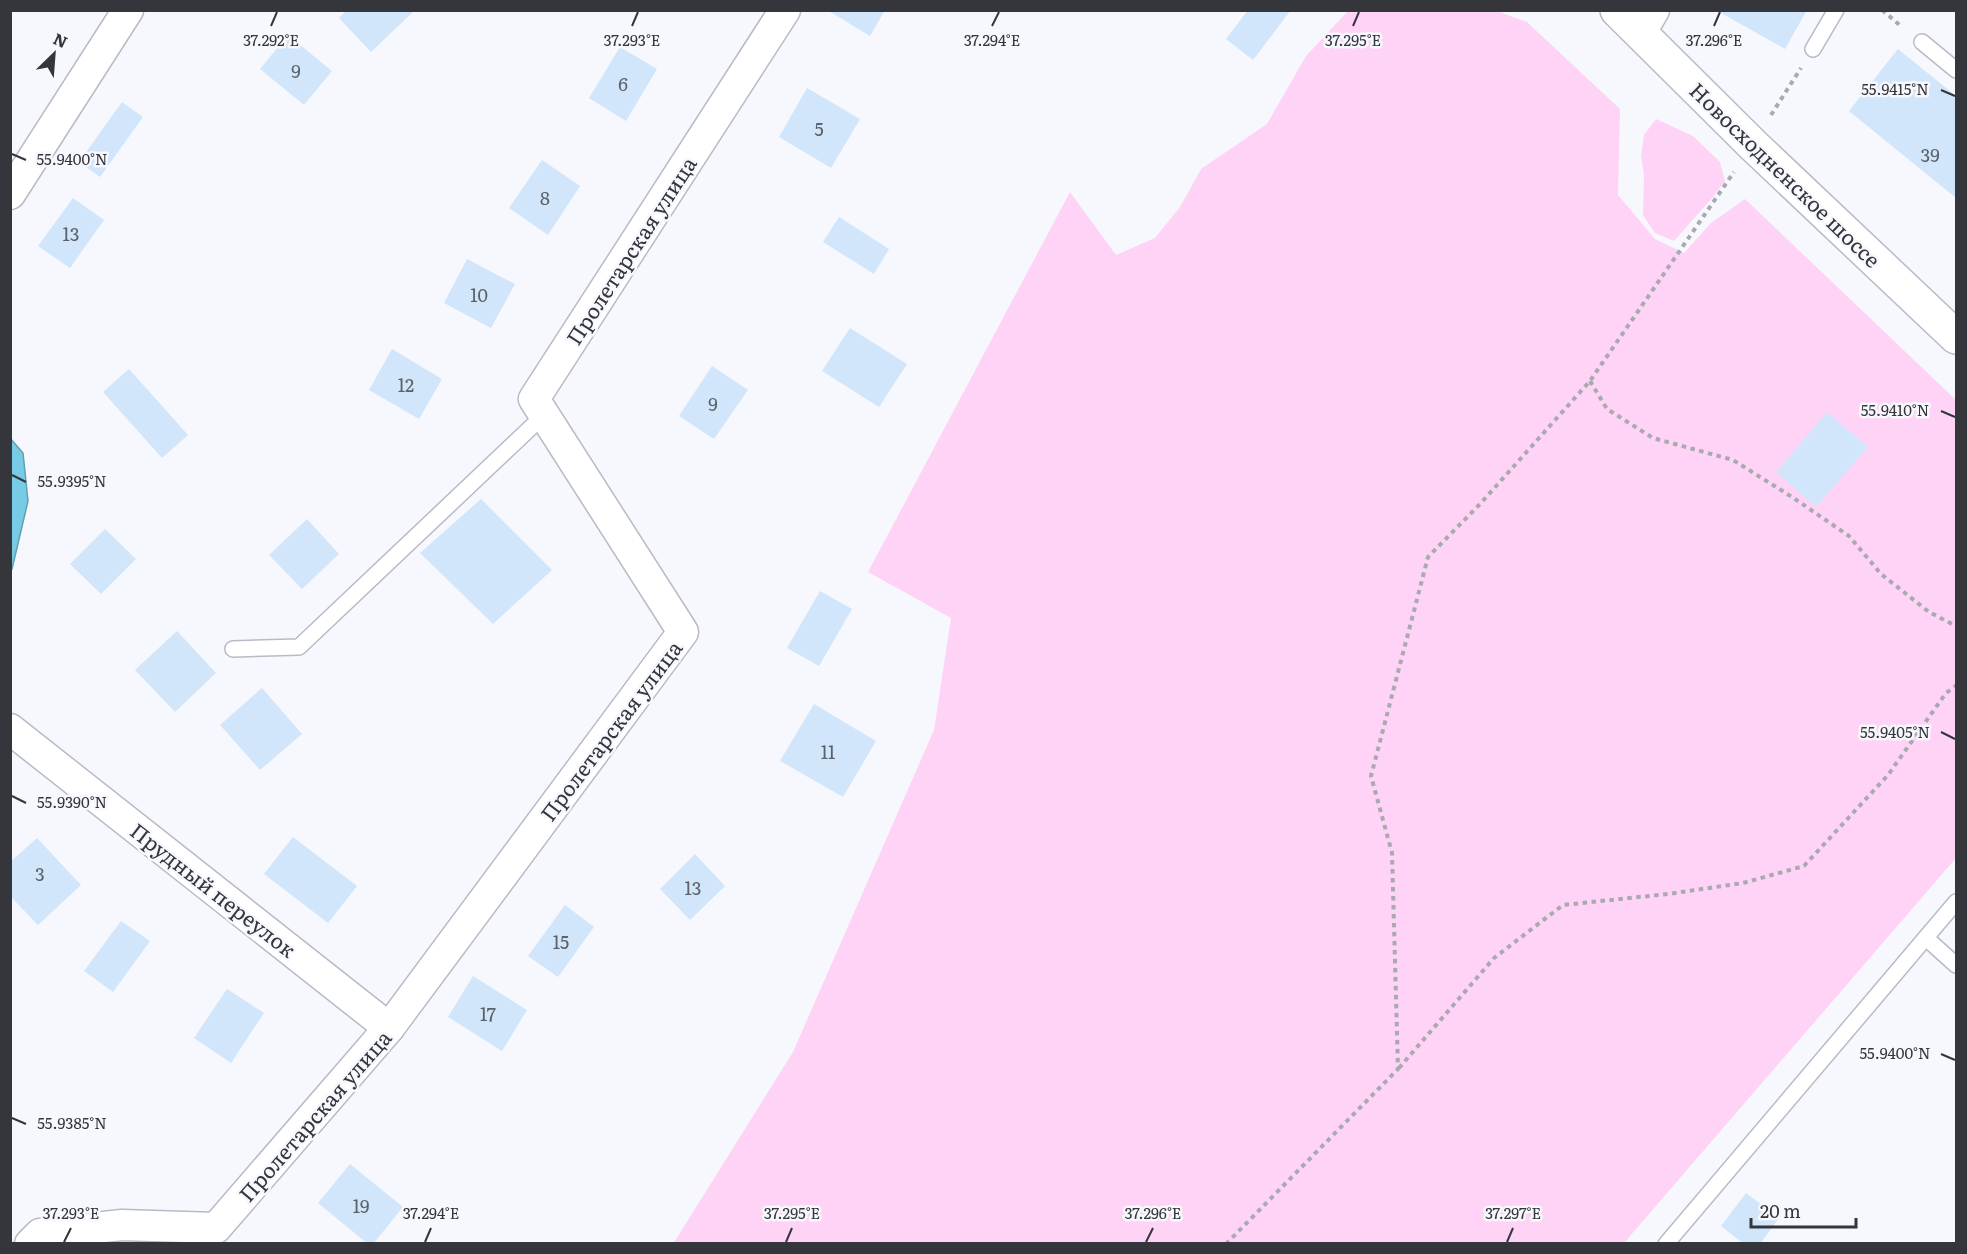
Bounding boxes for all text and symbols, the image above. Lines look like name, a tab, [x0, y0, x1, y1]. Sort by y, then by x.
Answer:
north arrow	[24, 24, 84, 84]
text: N	[50, 26, 72, 53]
text: 37.292°E	[243, 28, 299, 51]
text: 37.293°E	[604, 28, 660, 51]
text: 37.294°E	[964, 28, 1020, 51]
text: 37.295°E	[1325, 28, 1381, 51]
text: 37.296°E	[1686, 28, 1742, 51]
house number: 9	[291, 57, 301, 84]
house number: 6	[618, 70, 628, 97]
street label: Новосходненское шоссе	[1684, 74, 1888, 274]
text: 55.9415°N	[1861, 77, 1929, 100]
house number: 5	[814, 115, 824, 142]
house number: 39	[1920, 141, 1940, 168]
text: 55.9400°N	[36, 147, 108, 170]
street label: Пролетарская улица	[557, 149, 703, 350]
house number: 8	[540, 184, 550, 211]
house number: 13	[62, 220, 80, 247]
house number: 10	[470, 281, 488, 308]
house number: 12	[398, 371, 414, 398]
house number: 9	[708, 390, 718, 417]
text: 55.9410°N	[1861, 398, 1929, 421]
text: 55.9395°N	[37, 469, 107, 492]
street label: Пролетарская улица	[532, 633, 689, 827]
text: 55.9405°N	[1860, 720, 1930, 743]
house number: 11	[821, 738, 835, 765]
text: 55.9390°N	[37, 790, 107, 813]
street label: Прудный переулок	[125, 814, 304, 964]
house number: 3	[35, 860, 45, 887]
house number: 13	[684, 874, 702, 901]
house number: 15	[553, 928, 569, 955]
house number: 17	[480, 1000, 496, 1027]
street label: Пролетарская улица	[230, 1022, 398, 1208]
text: 55.9400°N	[1859, 1041, 1931, 1064]
text: 55.9385°N	[37, 1111, 107, 1134]
scale bar	[1751, 1191, 1856, 1229]
house number: 19	[353, 1192, 369, 1219]
text: 20 m	[1760, 1197, 1801, 1224]
text: 37.293°E	[43, 1201, 99, 1224]
text: 37.294°E	[403, 1201, 459, 1224]
text: 37.295°E	[764, 1201, 820, 1224]
text: 37.296°E	[1125, 1201, 1181, 1224]
text: 37.297°E	[1485, 1201, 1541, 1224]

